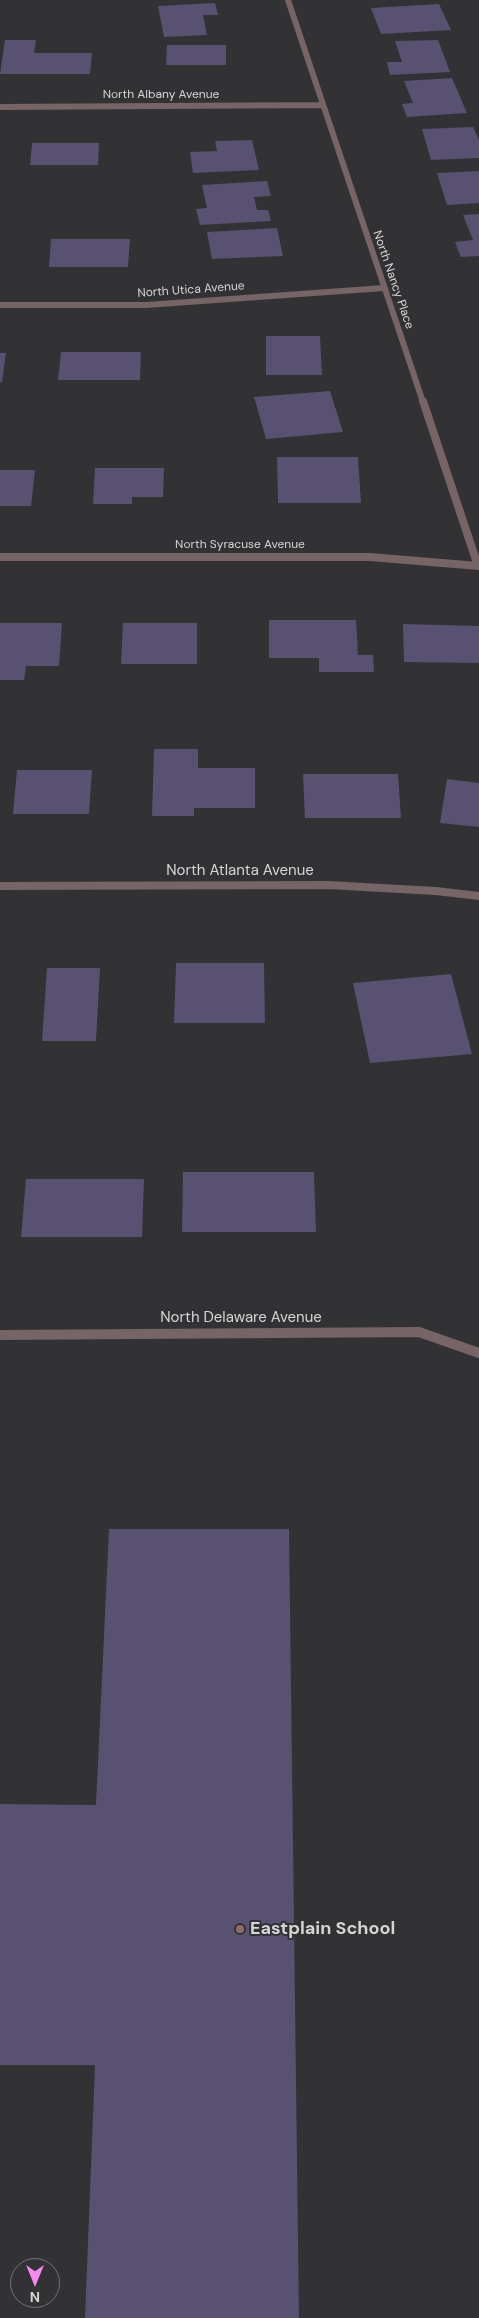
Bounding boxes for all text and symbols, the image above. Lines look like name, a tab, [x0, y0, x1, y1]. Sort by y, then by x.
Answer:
street label: North Albany Avenue	[103, 88, 219, 102]
street label: North Nancy Place	[369, 229, 417, 331]
street label: North Utica Avenue	[137, 279, 245, 301]
street label: North Syracuse Avenue	[175, 538, 305, 552]
street label: North Atlanta Avenue	[166, 862, 314, 880]
street label: North Delaware Avenue	[160, 1309, 322, 1327]
place label: Eastplain School	[250, 1918, 395, 1940]
marker: Eastplain School	[234, 1923, 246, 1935]
north arrow	[10, 2258, 60, 2308]
text: N	[30, 2288, 40, 2306]

